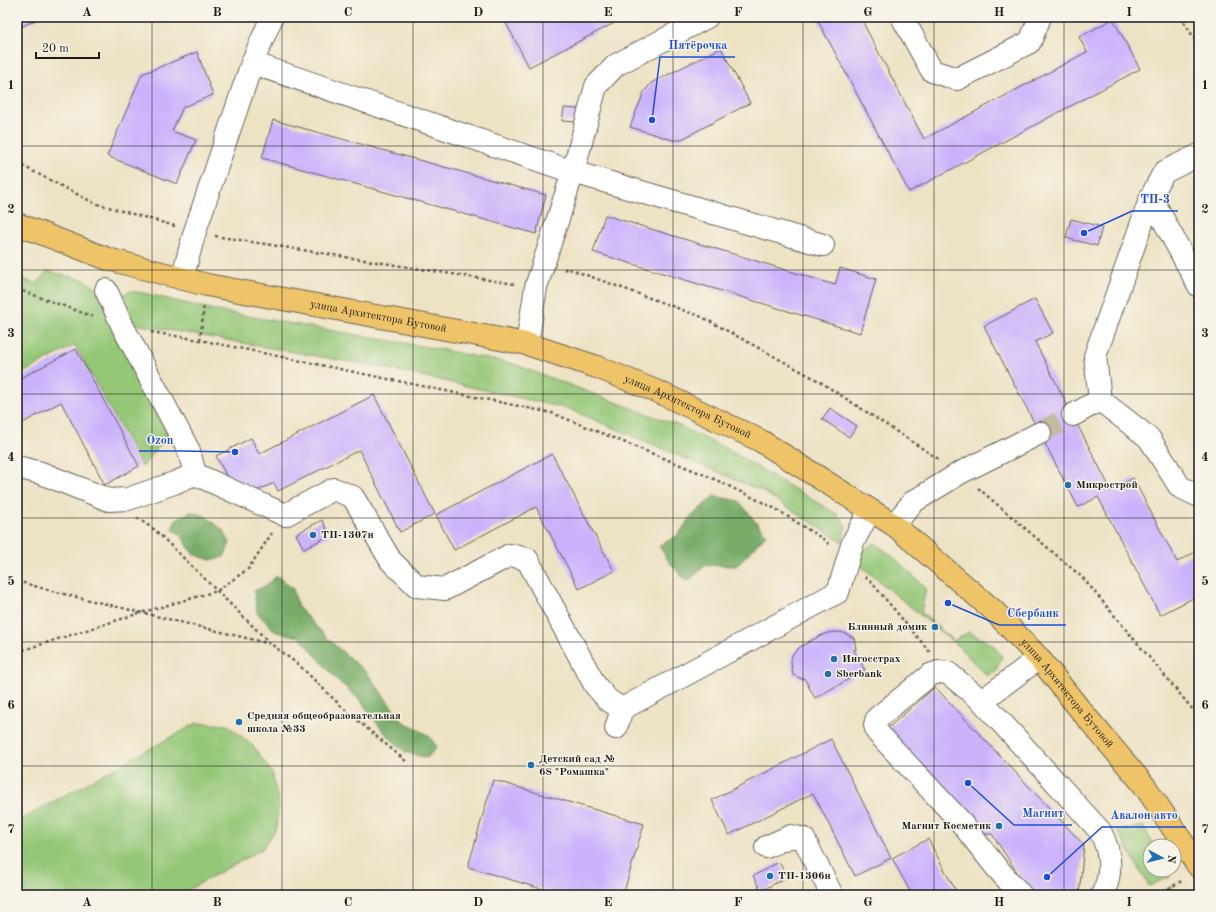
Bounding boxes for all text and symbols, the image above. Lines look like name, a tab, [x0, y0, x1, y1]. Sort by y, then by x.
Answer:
text: A	[82, 6, 92, 19]
text: B	[212, 6, 222, 19]
text: C	[344, 6, 352, 19]
text: D	[473, 6, 483, 19]
text: E	[604, 6, 613, 19]
text: F	[734, 6, 743, 19]
text: G	[863, 6, 873, 19]
text: H	[994, 6, 1005, 19]
text: I	[1126, 6, 1132, 19]
callout: Пятёрочка	[660, 33, 735, 57]
scale bar	[36, 34, 99, 60]
text: Пятёрочка	[669, 40, 727, 52]
text: 20 m	[42, 43, 69, 55]
text: 1	[7, 79, 15, 92]
text: 1	[1201, 79, 1209, 92]
callout: ТП-3	[1132, 187, 1178, 211]
text: ТП-3	[1140, 194, 1170, 206]
text: 2	[7, 203, 15, 216]
text: 2	[1201, 203, 1209, 216]
street label: улица Архитектора Бутовой	[309, 299, 447, 335]
text: 3	[7, 327, 15, 340]
text: 3	[1201, 327, 1209, 340]
street label: улица Архитектора Бутовой	[623, 373, 753, 441]
callout: Ozon	[139, 427, 182, 451]
text: Ozon	[147, 435, 174, 447]
text: 4	[7, 451, 15, 464]
text: 4	[1201, 451, 1209, 464]
marker: Микрострой	[1063, 480, 1073, 490]
place label: Микрострой	[1076, 480, 1138, 491]
marker: ТП-1307н	[308, 530, 318, 540]
place label: ТП-1307н	[321, 530, 374, 541]
text: 5	[7, 575, 15, 588]
text: 5	[1201, 575, 1209, 588]
callout: Сбербанк	[999, 601, 1066, 625]
text: Сбербанк	[1007, 608, 1059, 620]
place label: Блинный домик	[847, 622, 927, 633]
marker: Блинный домик	[930, 622, 940, 632]
street label: улица Архитектора Бутовой	[1018, 637, 1115, 750]
marker: Ингосстрах	[829, 654, 839, 664]
place label: Ингосстрах	[842, 654, 901, 665]
marker: Sberbank	[823, 669, 833, 679]
place label: Sberbank	[836, 669, 882, 680]
text: 6	[7, 699, 15, 712]
text: 6	[1201, 699, 1209, 712]
place label: Средняя общеобразовательная школа №33	[247, 711, 401, 735]
marker: Средняя общеобразовательная школа №33	[234, 717, 244, 727]
place label: Детский сад № 68 "Ромашка"	[539, 754, 616, 778]
marker: Детский сад № 68 "Ромашка"	[526, 760, 536, 770]
callout: Магнит	[1014, 801, 1072, 825]
callout: Авалон авто	[1102, 803, 1186, 827]
text: Магнит	[1022, 808, 1064, 820]
text: Авалон авто	[1110, 810, 1178, 822]
place label: Магнит Косметик	[901, 821, 991, 832]
marker: Магнит Косметик	[994, 821, 1004, 831]
text: 7	[7, 823, 15, 836]
text: 7	[1201, 823, 1209, 836]
north arrow	[1142, 838, 1182, 878]
text: N	[1164, 854, 1176, 864]
marker: ТП-1306н	[765, 871, 775, 881]
place label: ТП-1306н	[778, 871, 831, 882]
text: A	[82, 896, 92, 909]
text: B	[212, 896, 222, 909]
text: C	[344, 896, 352, 909]
text: D	[473, 896, 483, 909]
text: E	[604, 896, 613, 909]
text: F	[734, 896, 743, 909]
text: G	[863, 896, 873, 909]
text: H	[994, 896, 1005, 909]
text: I	[1126, 896, 1132, 909]

